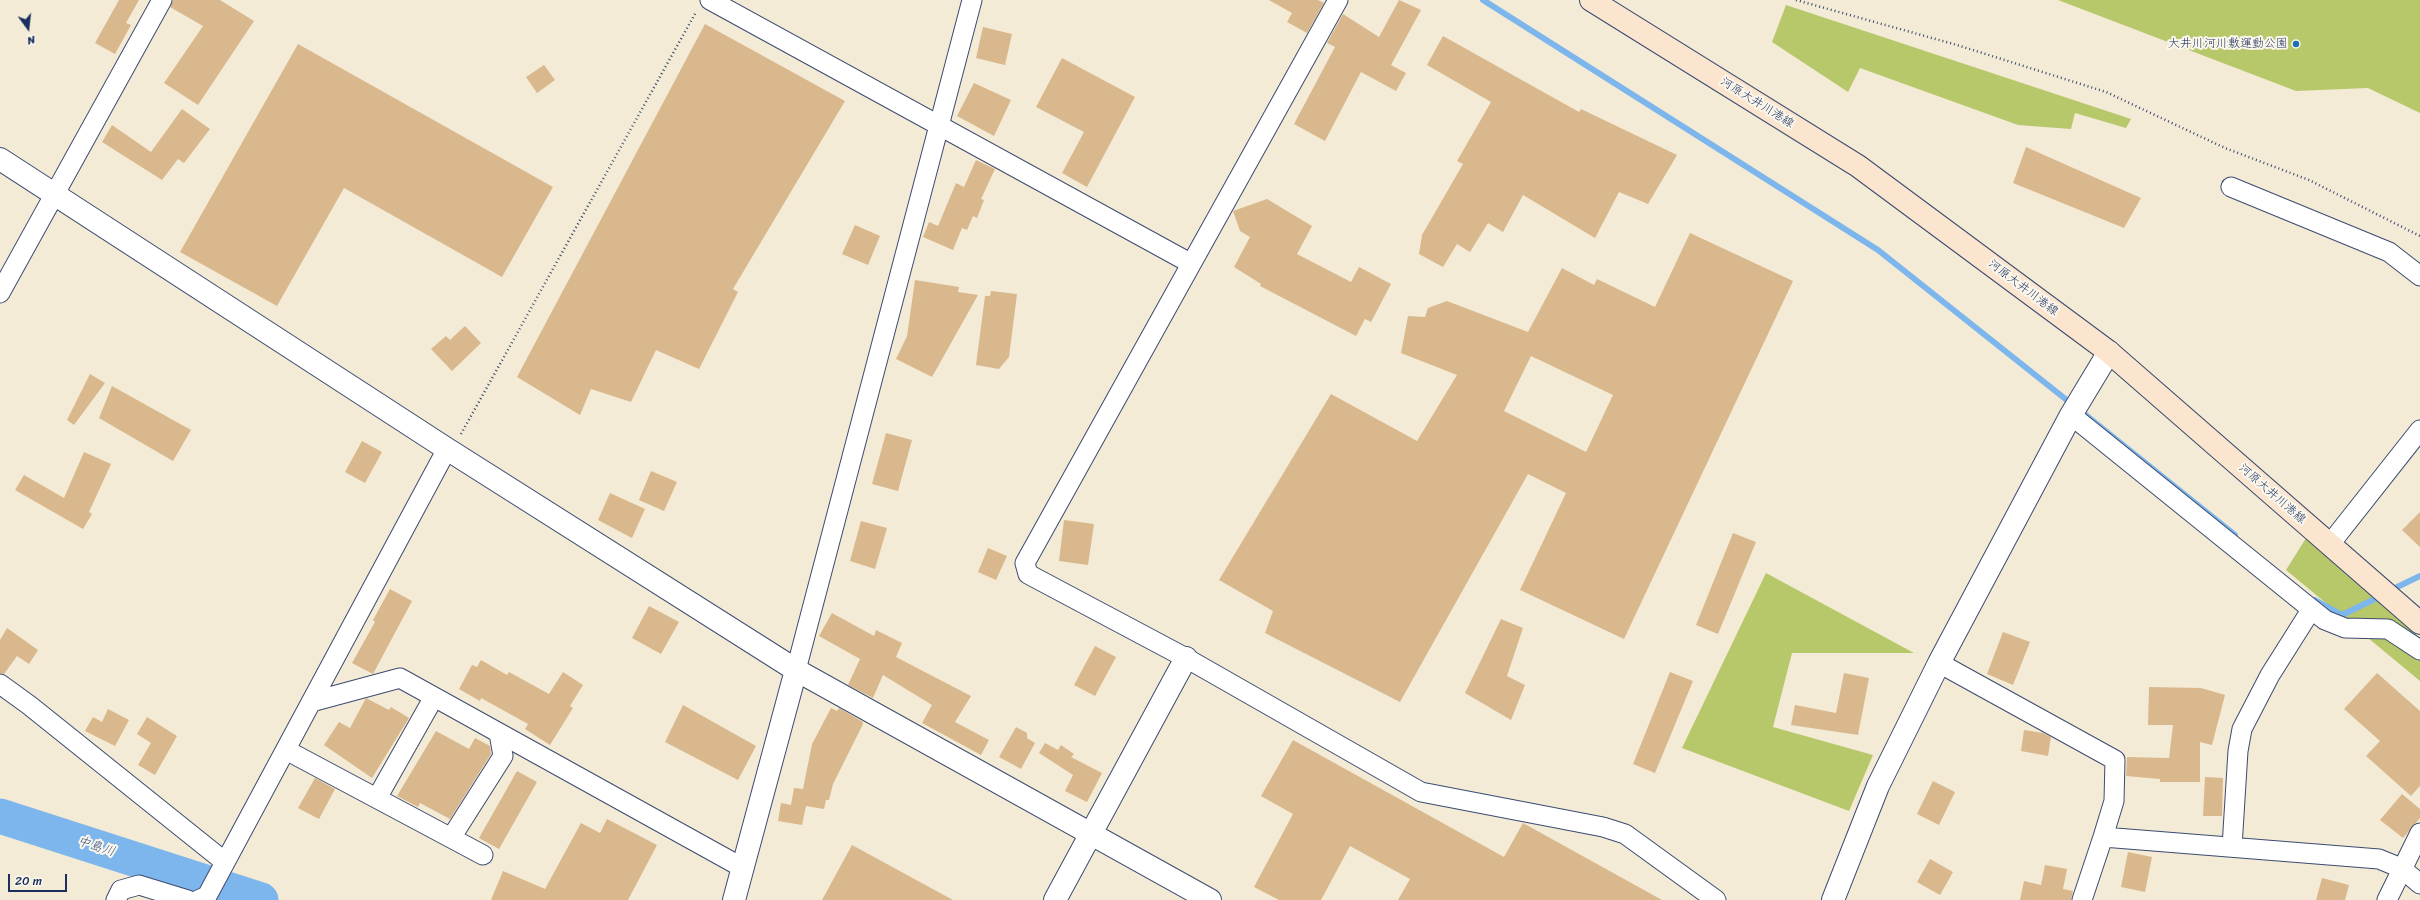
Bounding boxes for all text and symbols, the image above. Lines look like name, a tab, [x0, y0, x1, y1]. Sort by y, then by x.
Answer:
north arrow	[8, 8, 48, 48]
text: N	[25, 30, 37, 50]
place label: 大井川河川敷運動公園	[2168, 37, 2288, 51]
marker: 大井川河川敷運動公園	[2291, 39, 2301, 49]
street label: 河原大井川港線	[1718, 75, 1796, 131]
street label: 河原大井川港線	[1985, 257, 2061, 319]
street label: 河原大井川港線	[2236, 461, 2308, 527]
water label: 中島川	[75, 834, 117, 860]
scale bar	[10, 866, 69, 892]
text: 20 m	[15, 870, 42, 892]

